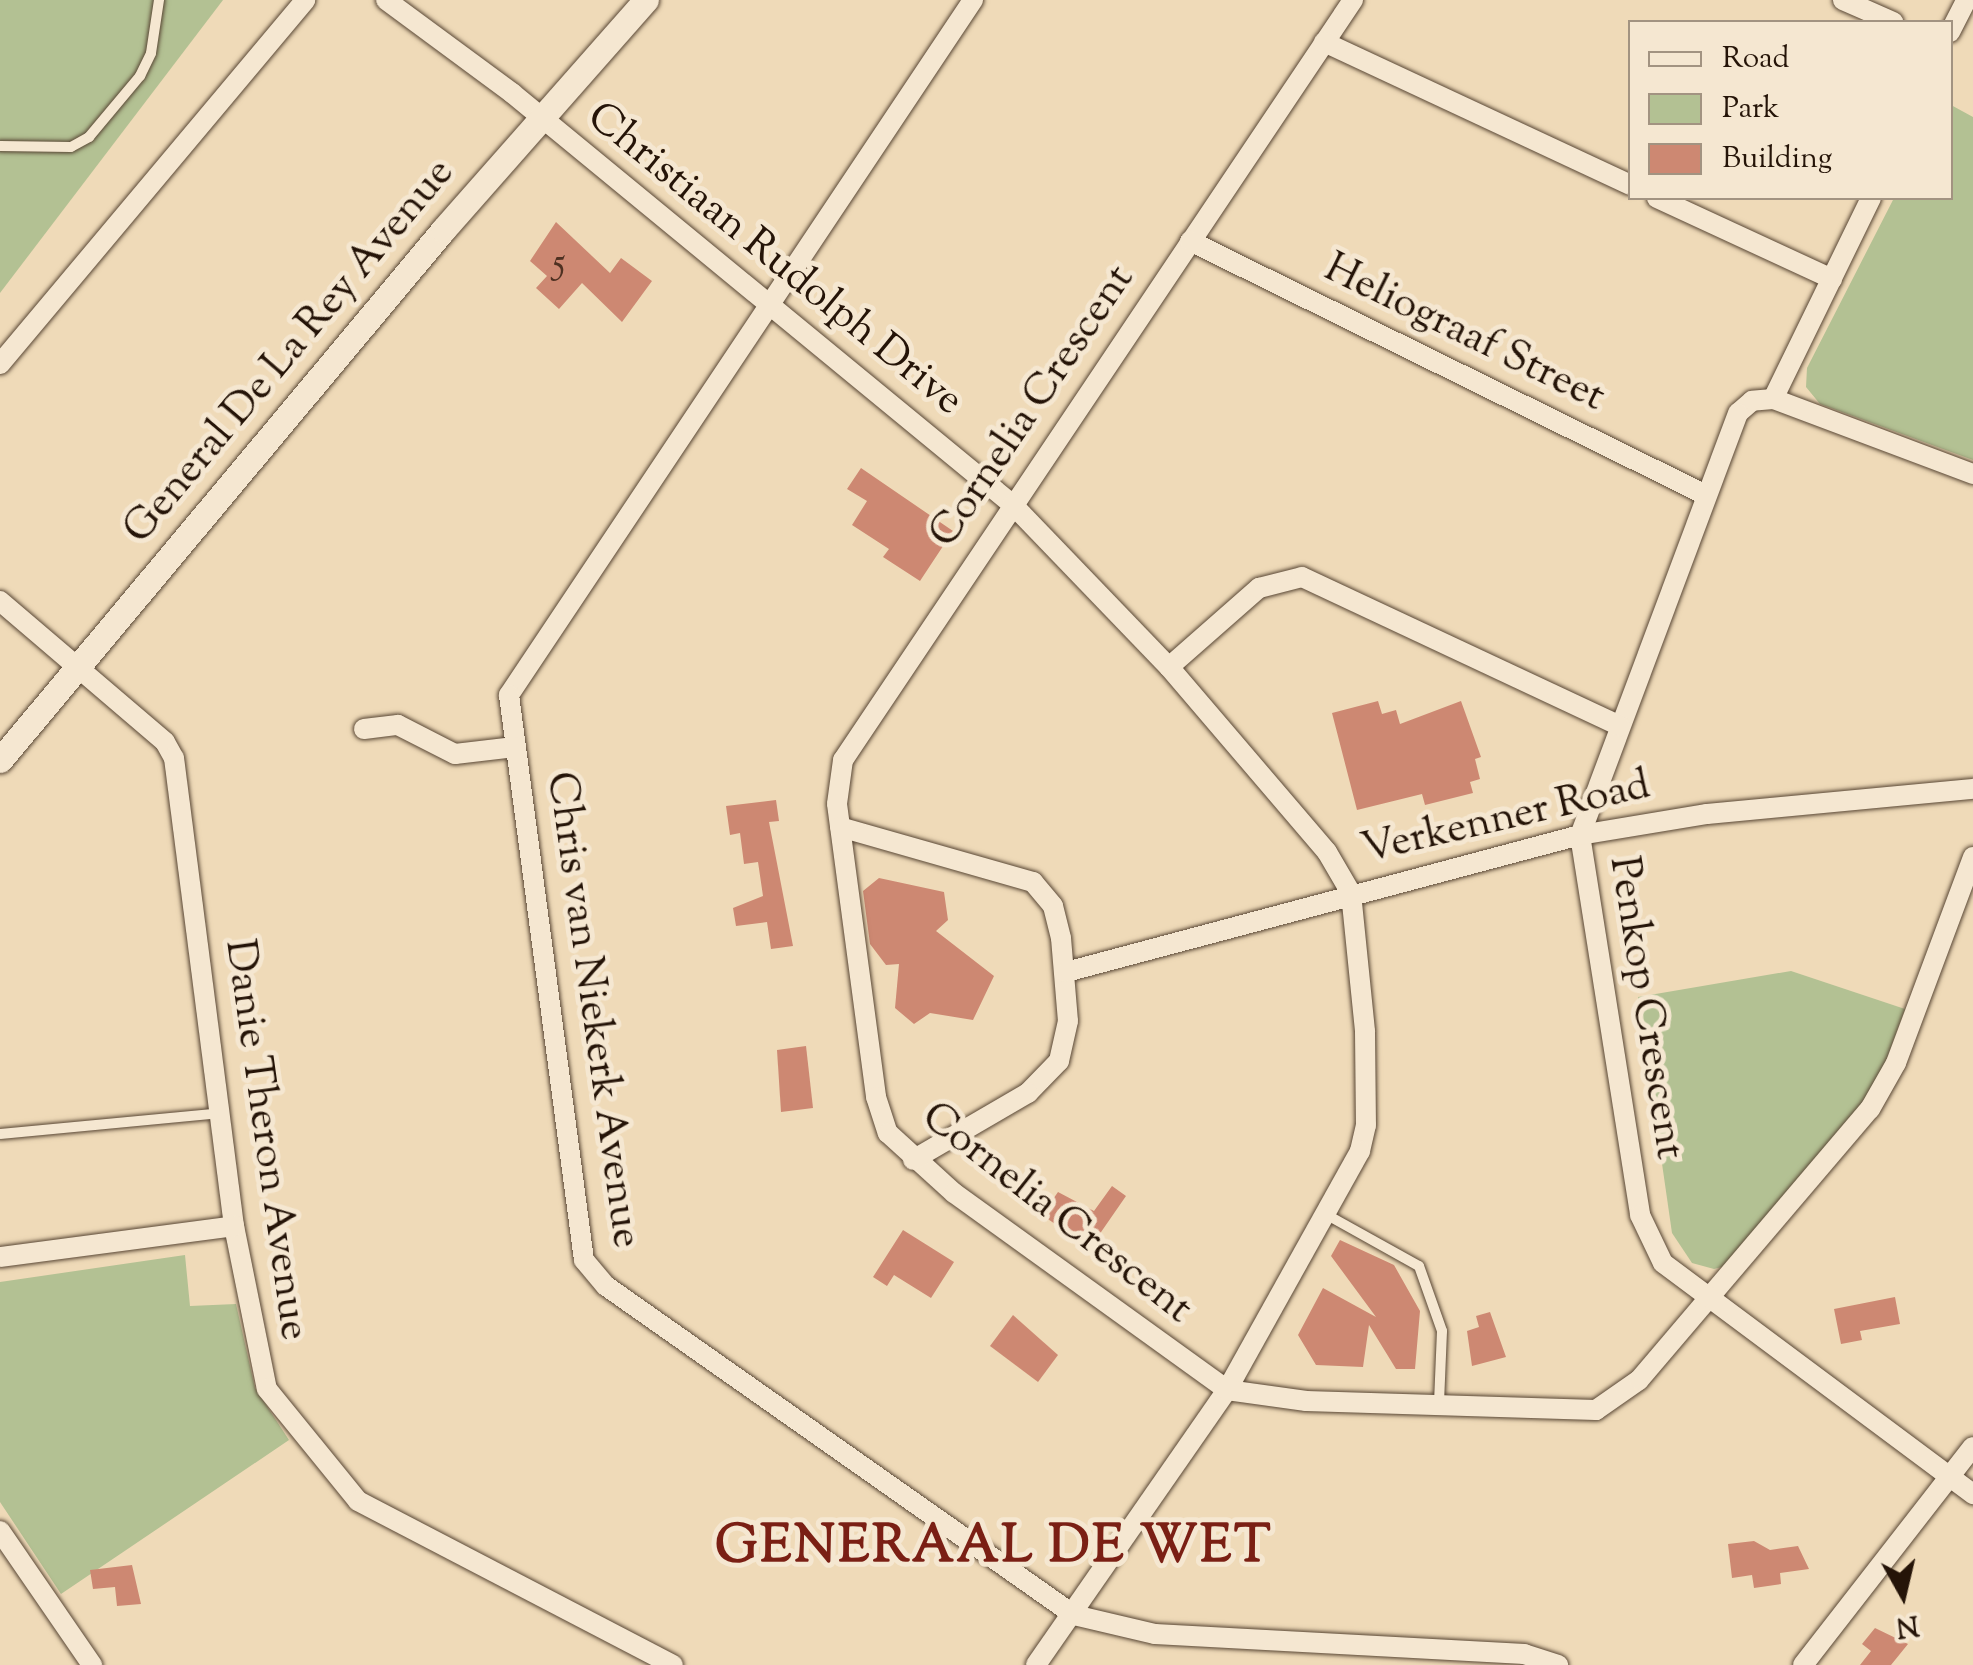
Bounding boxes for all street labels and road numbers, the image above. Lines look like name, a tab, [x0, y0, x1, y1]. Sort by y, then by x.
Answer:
street label: Christiaan Rudolph Drive	[576, 93, 972, 427]
street label: General De La Rey Avenue	[114, 149, 466, 555]
street label: Heliograaf Street	[1316, 244, 1612, 424]
street label: Cornelia Crescent	[920, 256, 1146, 558]
street label: Verkenner Road	[1357, 761, 1655, 877]
street label: Chris van Niekerk Avenue	[534, 769, 650, 1251]
street label: Penkop Crescent	[1596, 853, 1694, 1163]
street label: Danie Theron Avenue	[212, 937, 318, 1343]
street label: Cornelia Crescent	[911, 1093, 1201, 1335]

